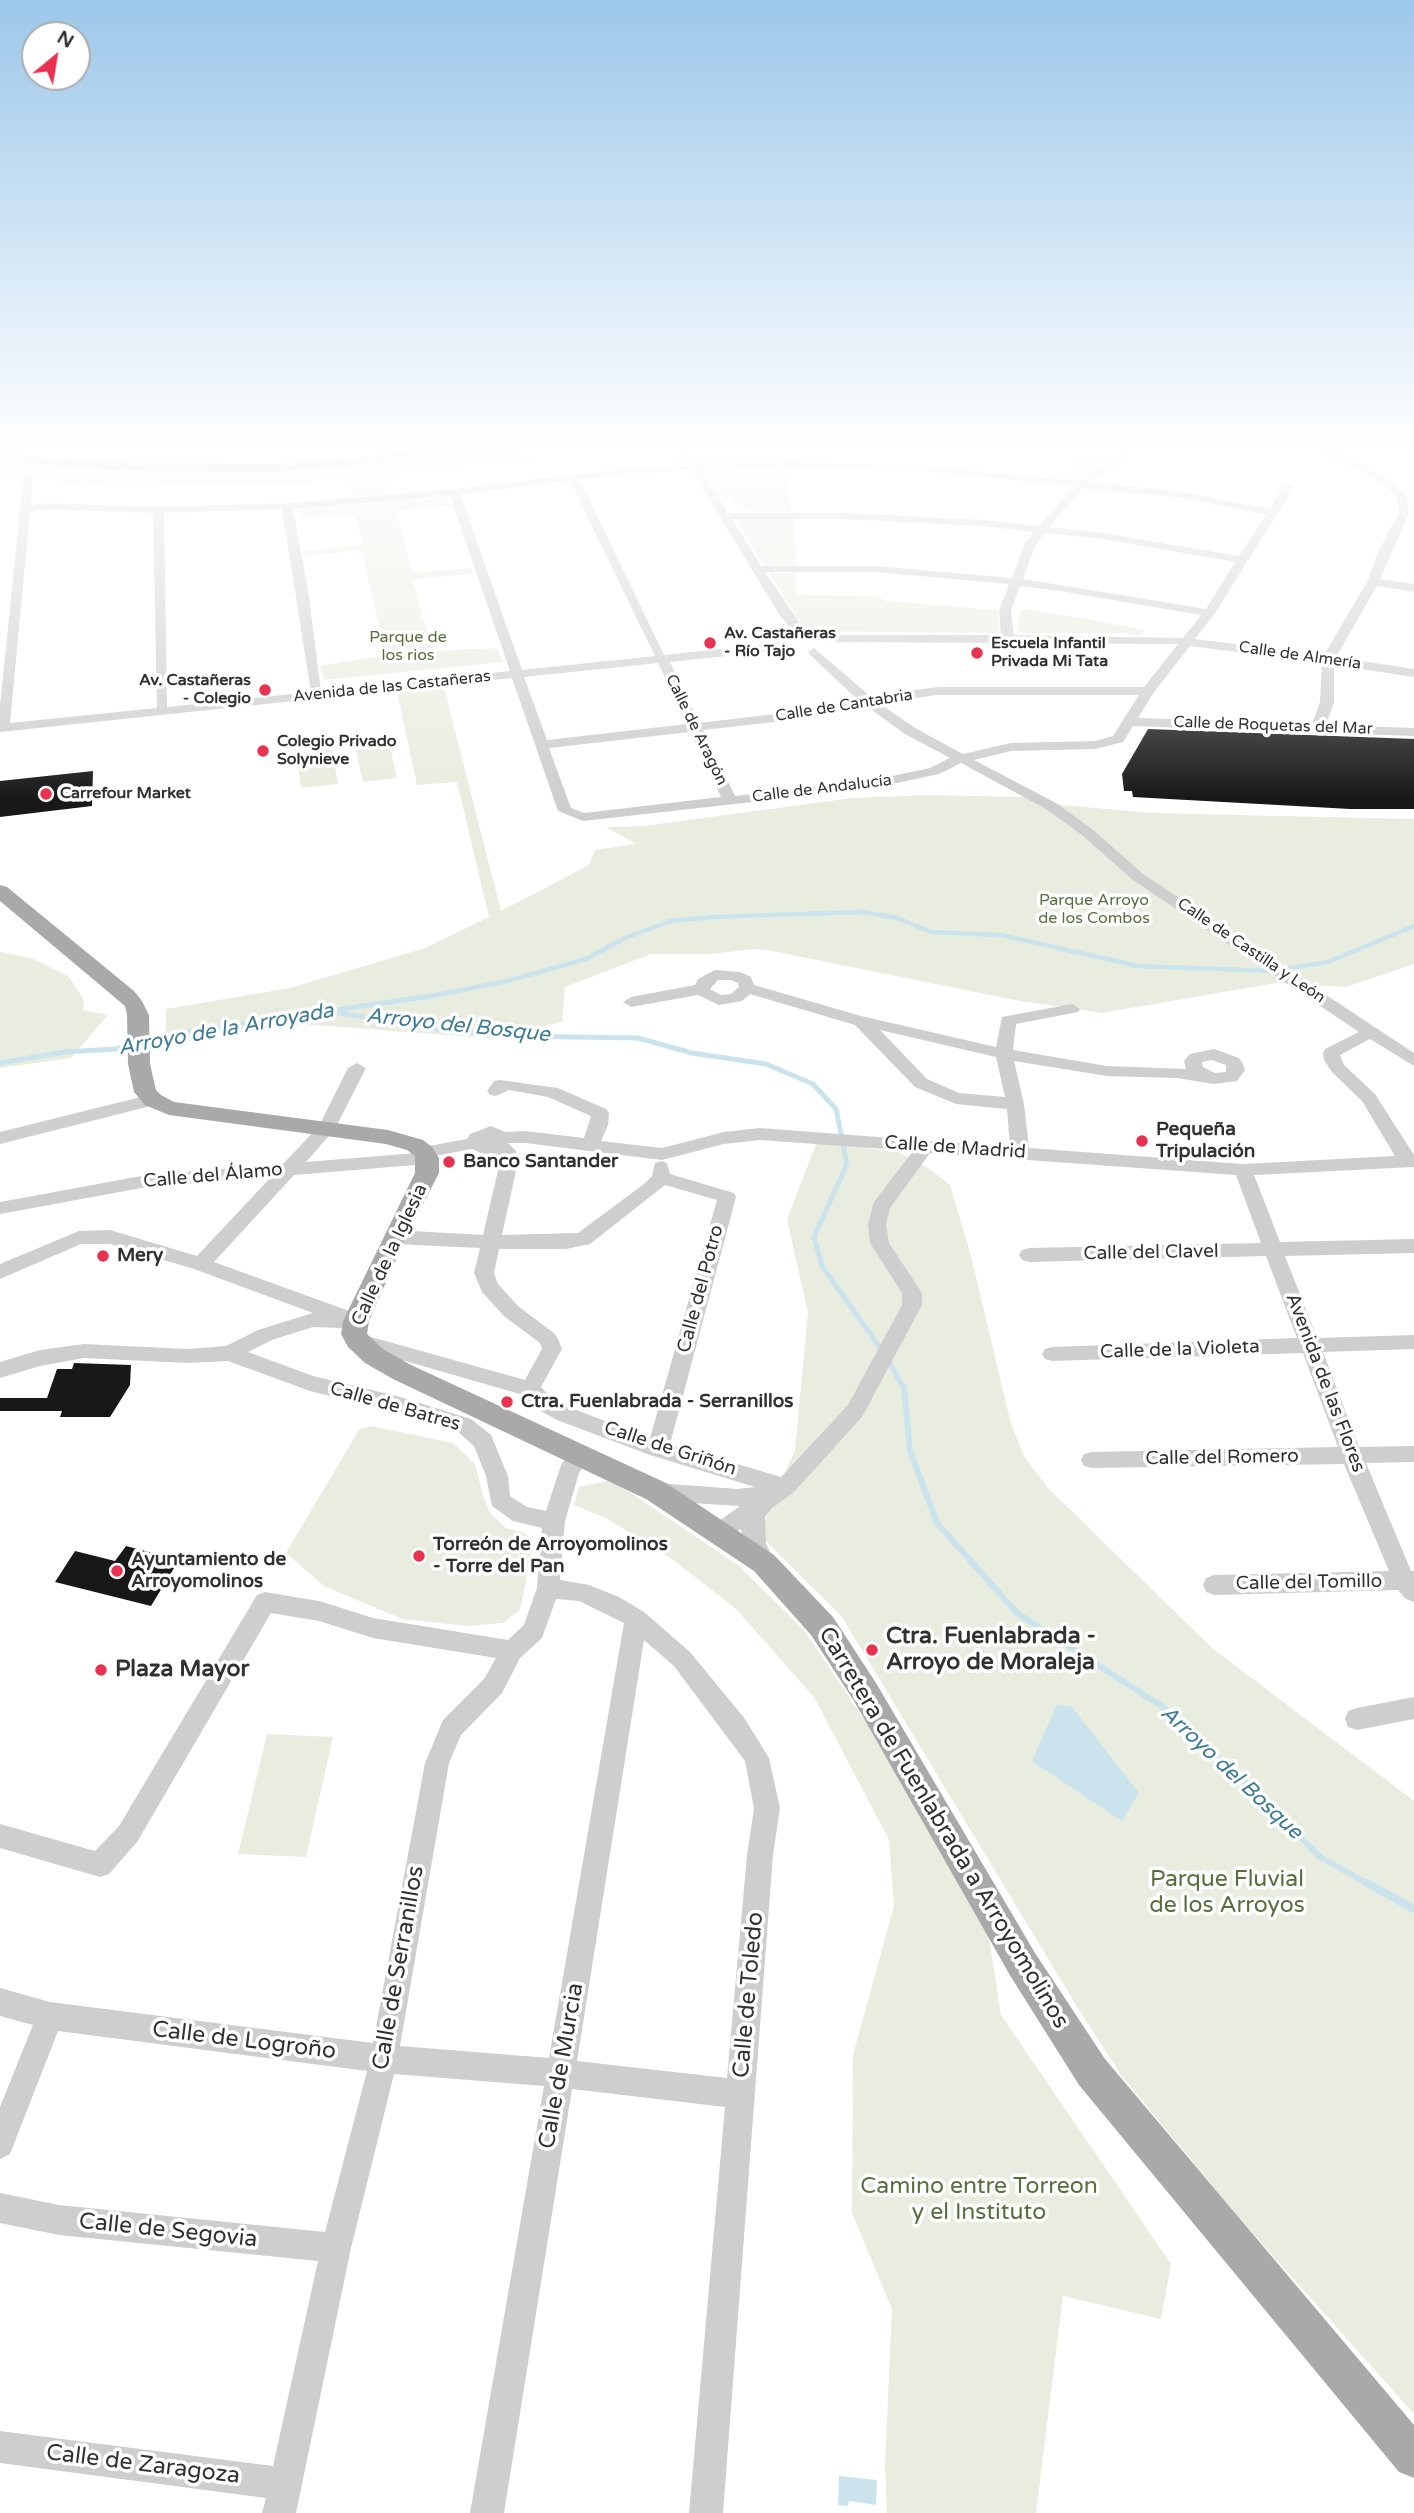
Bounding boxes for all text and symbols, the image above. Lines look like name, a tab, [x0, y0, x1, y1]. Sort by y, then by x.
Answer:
north arrow	[21, 21, 91, 91]
text: N	[53, 26, 78, 53]
place label: Av. Castañeras - Río Tajo	[724, 624, 836, 662]
park label: Parque de los rios	[369, 628, 447, 666]
place label: Escuela Infantil Privada Mi Tata	[991, 634, 1108, 672]
marker: Av. Castañeras - Río Tajo	[702, 635, 718, 651]
street label: Calle de Almería	[1238, 638, 1362, 674]
marker: Escuela Infantil Privada Mi Tata	[969, 645, 985, 661]
street label: Avenida de las Castañeras	[292, 667, 492, 707]
place label: Av. Castañeras - Colegio	[139, 671, 251, 709]
street label: Calle de Aragón	[661, 671, 731, 789]
marker: Av. Castañeras - Colegio	[257, 682, 273, 698]
street label: Calle de Cantabria	[774, 686, 914, 726]
street label: Calle de Roquetas del Mar	[1173, 713, 1373, 739]
place label: Colegio Privado Solynieve	[277, 732, 397, 770]
marker: Colegio Privado Solynieve	[255, 743, 271, 759]
street label: Calle de Andalucía	[751, 771, 893, 807]
place label: Carrefour Market	[60, 784, 191, 804]
marker: Carrefour Market	[38, 786, 54, 802]
park label: Parque Arroyo de los Combos	[1038, 891, 1150, 929]
street label: Calle de Castilla y León	[1173, 894, 1329, 1008]
water label: Arroyo de la Arroyada	[116, 999, 336, 1061]
water label: Arroyo del Bosque	[365, 1004, 551, 1048]
place label: Pequeña Tripulación	[1156, 1119, 1255, 1163]
street label: Calle de Madrid	[884, 1132, 1026, 1164]
marker: Pequeña Tripulación	[1134, 1133, 1150, 1149]
place label: Banco Santander	[463, 1151, 618, 1173]
marker: Banco Santander	[441, 1154, 457, 1170]
street label: Calle del Álamo	[142, 1159, 284, 1193]
street label: Calle de la Iglesia	[347, 1180, 433, 1330]
street label: Calle del Potro	[673, 1223, 729, 1355]
street label: Calle del Clavel	[1083, 1240, 1219, 1266]
place label: Mery	[117, 1245, 163, 1267]
marker: Mery	[95, 1248, 111, 1264]
street label: Avenida de las Flores	[1280, 1290, 1370, 1476]
street label: Calle de la Violeta	[1100, 1336, 1260, 1364]
street label: Calle de Batres	[327, 1378, 463, 1436]
place label: Ctra. Fuenlabrada - Serranillos	[521, 1391, 793, 1413]
marker: Ctra. Fuenlabrada - Serranillos	[499, 1394, 515, 1410]
street label: Calle de Griñón	[601, 1417, 739, 1481]
street label: Calle del Romero	[1145, 1445, 1299, 1471]
place label: Torreón de Arroyomolinos - Torre del Pan	[433, 1534, 668, 1578]
marker: Torreón de Arroyomolinos - Torre del Pan	[411, 1548, 427, 1564]
place label: Ayuntamiento de Arroyomolinos	[131, 1549, 286, 1593]
marker: Ayuntamiento de Arroyomolinos	[109, 1563, 125, 1579]
street label: Calle del Tomillo	[1236, 1570, 1382, 1596]
street label: Carretera de Fuenlabrada a Arroyomolinos	[812, 1622, 1074, 2034]
place label: Ctra. Fuenlabrada - Arroyo de Moraleja	[886, 1623, 1096, 1677]
marker: Ctra. Fuenlabrada - Arroyo de Moraleja	[864, 1642, 880, 1658]
place label: Plaza Mayor	[115, 1656, 249, 1684]
marker: Plaza Mayor	[93, 1662, 109, 1678]
water label: Arroyo del Bosque	[1155, 1701, 1307, 1845]
street label: Calle de Serranillos	[367, 1864, 431, 2072]
park label: Parque Fluvial de los Arroyos	[1149, 1866, 1305, 1920]
street label: Calle de Toledo	[728, 1911, 770, 2079]
street label: Calle de Murcia	[534, 1981, 590, 2151]
street label: Calle de Logroño	[150, 2016, 338, 2066]
park label: Camino entre Torreon y el Instituto	[860, 2173, 1098, 2227]
street label: Calle de Segovia	[77, 2208, 259, 2254]
street label: Calle de Zaragoza	[45, 2439, 241, 2491]

